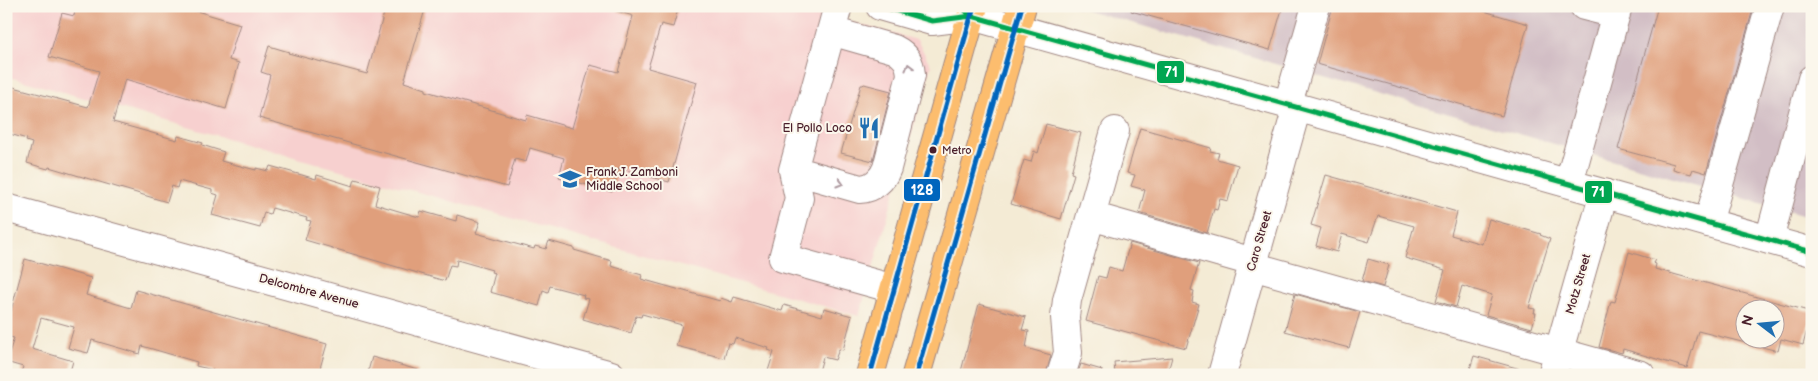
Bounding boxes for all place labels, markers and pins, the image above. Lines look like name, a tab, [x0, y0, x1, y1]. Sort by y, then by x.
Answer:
restaurant icon: El Pollo Loco	[856, 115, 882, 141]
place label: El Pollo Loco	[782, 121, 852, 136]
place label: Metro	[942, 144, 971, 157]
marker: Metro	[928, 145, 938, 155]
place label: Frank J. Zamboni Middle School	[586, 165, 678, 194]
school or university icon: Frank J. Zamboni Middle School	[557, 166, 583, 192]

